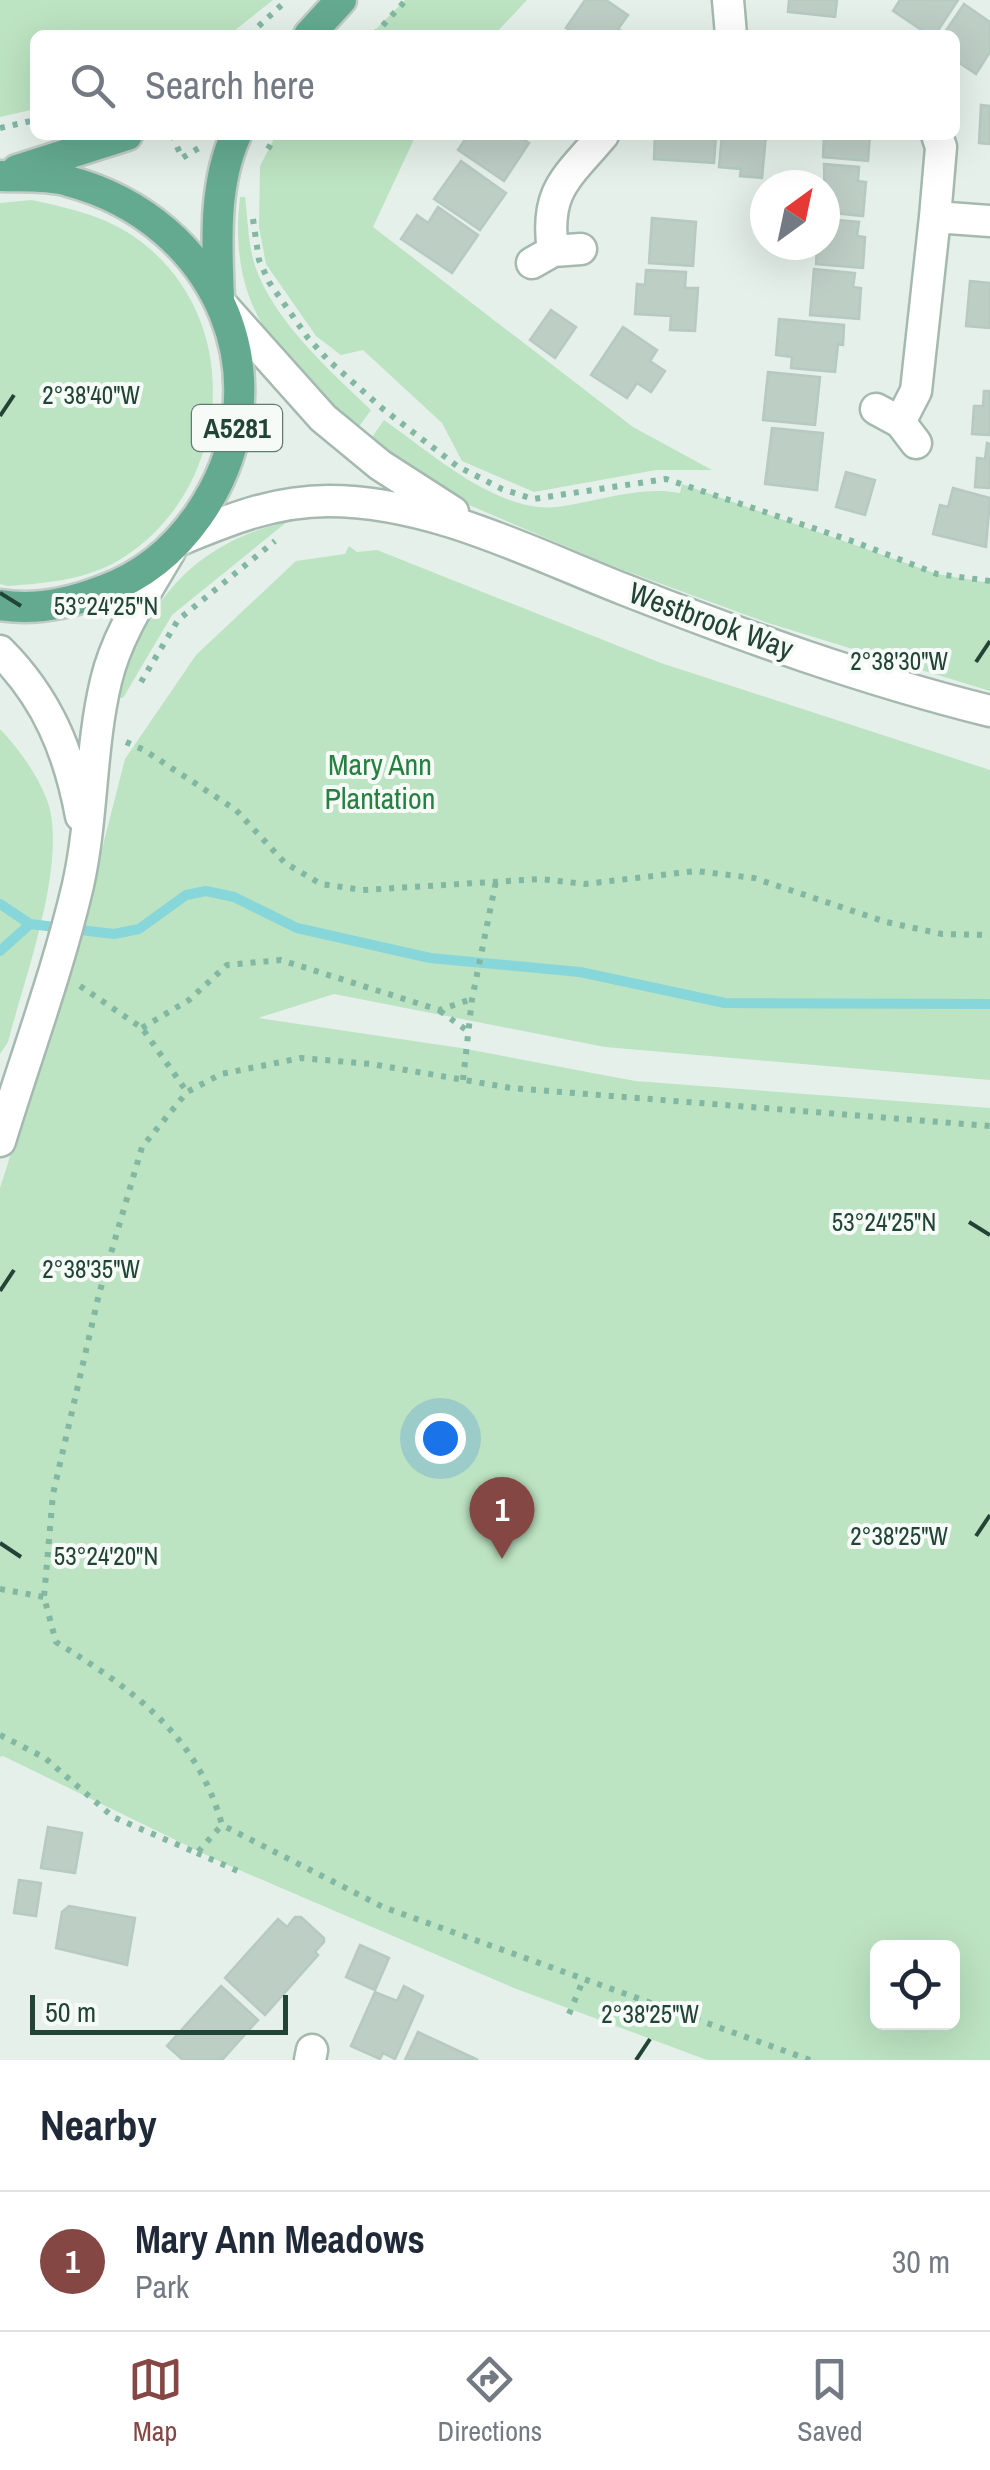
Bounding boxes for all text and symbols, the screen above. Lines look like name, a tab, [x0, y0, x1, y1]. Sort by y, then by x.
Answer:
search box	[30, 30, 960, 140]
icon: search	[65, 58, 120, 113]
text: Search here	[145, 60, 315, 111]
north arrow	[750, 170, 840, 260]
text: 2°38'40"W	[42, 378, 140, 412]
road number: A5281	[192, 405, 282, 451]
street label: Westbrook Way	[624, 572, 800, 669]
text: 53°24'25"N	[54, 589, 158, 623]
text: 2°38'30"W	[850, 644, 948, 678]
park label: Mary Ann Plantation	[325, 744, 435, 818]
text: 53°24'25"N	[832, 1205, 936, 1239]
text: 2°38'35"W	[42, 1252, 140, 1286]
your location	[415, 1413, 466, 1464]
pin: 1	[470, 1476, 534, 1559]
text: 2°38'25"W	[850, 1519, 948, 1553]
text: 53°24'20"N	[54, 1539, 158, 1573]
map controls	[870, 1940, 960, 2030]
button: locate	[870, 1940, 960, 2030]
scale bar	[30, 1990, 288, 2034]
text: 50 m	[45, 1993, 96, 2031]
text: 2°38'25"W	[601, 1997, 699, 2031]
text: Nearby	[40, 2097, 157, 2153]
text: Mary Ann Meadows	[135, 2214, 425, 2265]
text: 1	[65, 2240, 80, 2283]
text: 30 m	[892, 2240, 950, 2283]
text: Park	[135, 2265, 189, 2308]
tab: Map	[128, 2352, 183, 2450]
tab: Directions	[438, 2352, 542, 2450]
tab: Saved	[797, 2352, 862, 2450]

